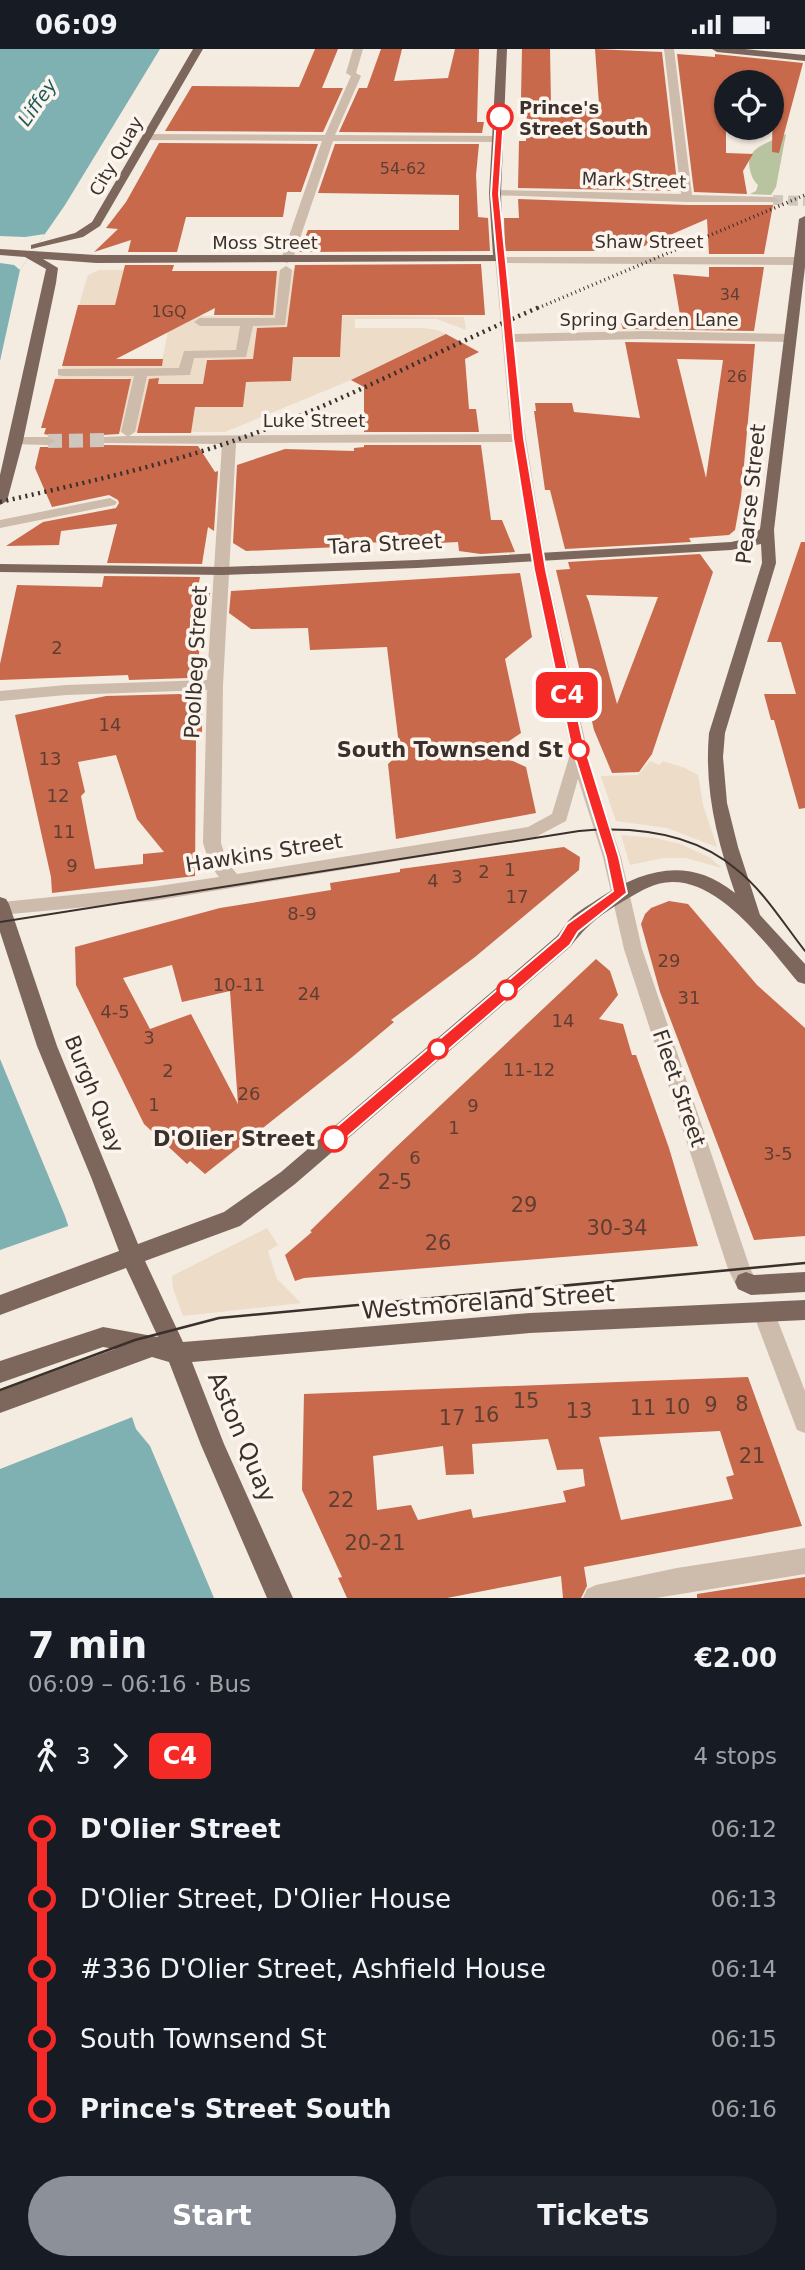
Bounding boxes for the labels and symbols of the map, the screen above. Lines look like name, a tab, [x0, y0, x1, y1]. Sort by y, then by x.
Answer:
water label: Liffey	[13, 74, 62, 130]
place label: Prince's Street South	[519, 97, 648, 139]
marker: Prince's Street South	[487, 104, 513, 130]
street label: City Quay	[85, 112, 147, 199]
house number: 54-62	[380, 159, 426, 178]
street label: Mark Street	[581, 168, 687, 192]
street label: Shaw Street	[594, 231, 704, 252]
street label: Moss Street	[212, 232, 318, 253]
house number: 34	[720, 285, 740, 304]
house number: 1GQ	[151, 302, 187, 321]
street label: Spring Garden Lane	[559, 309, 739, 330]
house number: 26	[727, 367, 747, 386]
street label: Luke Street	[263, 410, 365, 431]
street label: Pearse Street	[732, 423, 770, 565]
street label: Tara Street	[326, 529, 443, 559]
street label: Poolbeg Street	[180, 585, 212, 739]
house number: 2	[51, 637, 63, 658]
line badge: C4	[536, 672, 598, 718]
house number: 14	[99, 714, 121, 735]
place label: South Townsend St	[337, 738, 563, 762]
marker: South Townsend St	[569, 740, 589, 760]
house number: 13	[39, 748, 61, 769]
house number: 12	[47, 785, 69, 806]
house number: 11	[53, 821, 75, 842]
street label: Hawkins Street	[184, 829, 344, 877]
house number: 9	[66, 855, 78, 876]
house number: 1	[504, 859, 516, 880]
house number: 2	[478, 861, 490, 882]
house number: 3	[451, 866, 463, 887]
house number: 4	[427, 870, 439, 891]
house number: 17	[506, 886, 528, 907]
house number: 8-9	[287, 903, 317, 924]
house number: 29	[658, 950, 680, 971]
house number: 10-11	[213, 974, 265, 995]
unlabelled marker	[497, 980, 517, 1000]
house number: 24	[298, 983, 320, 1004]
house number: 31	[678, 987, 700, 1008]
house number: 4-5	[100, 1001, 130, 1022]
house number: 14	[552, 1010, 574, 1031]
street label: Fleet Street	[648, 1026, 710, 1150]
house number: 3	[143, 1027, 155, 1048]
street label: Burgh Quay	[60, 1032, 128, 1156]
unlabelled marker	[428, 1039, 448, 1059]
house number: 11-12	[503, 1059, 555, 1080]
house number: 2	[162, 1060, 174, 1081]
house number: 26	[238, 1083, 260, 1104]
house number: 1	[148, 1094, 160, 1115]
house number: 9	[467, 1095, 479, 1116]
house number: 1	[448, 1117, 460, 1138]
marker: D'Olier Street	[321, 1126, 347, 1152]
place label: D'Olier Street	[153, 1127, 315, 1151]
house number: 3-5	[763, 1143, 793, 1164]
house number: 6	[409, 1147, 421, 1168]
house number: 2-5	[378, 1170, 412, 1194]
house number: 29	[511, 1193, 537, 1217]
house number: 30-34	[586, 1216, 648, 1240]
house number: 26	[425, 1231, 451, 1255]
street label: Westmoreland Street	[361, 1279, 615, 1325]
street label: Aston Quay	[202, 1368, 282, 1506]
house number: 15	[513, 1389, 539, 1413]
house number: 8	[735, 1392, 749, 1416]
house number: 9	[704, 1393, 718, 1417]
house number: 10	[664, 1395, 690, 1419]
house number: 11	[630, 1396, 656, 1420]
house number: 13	[566, 1399, 592, 1423]
house number: 16	[473, 1403, 499, 1427]
house number: 17	[439, 1406, 465, 1430]
house number: 21	[739, 1444, 765, 1468]
house number: 22	[328, 1488, 354, 1512]
house number: 20-21	[344, 1531, 406, 1555]

